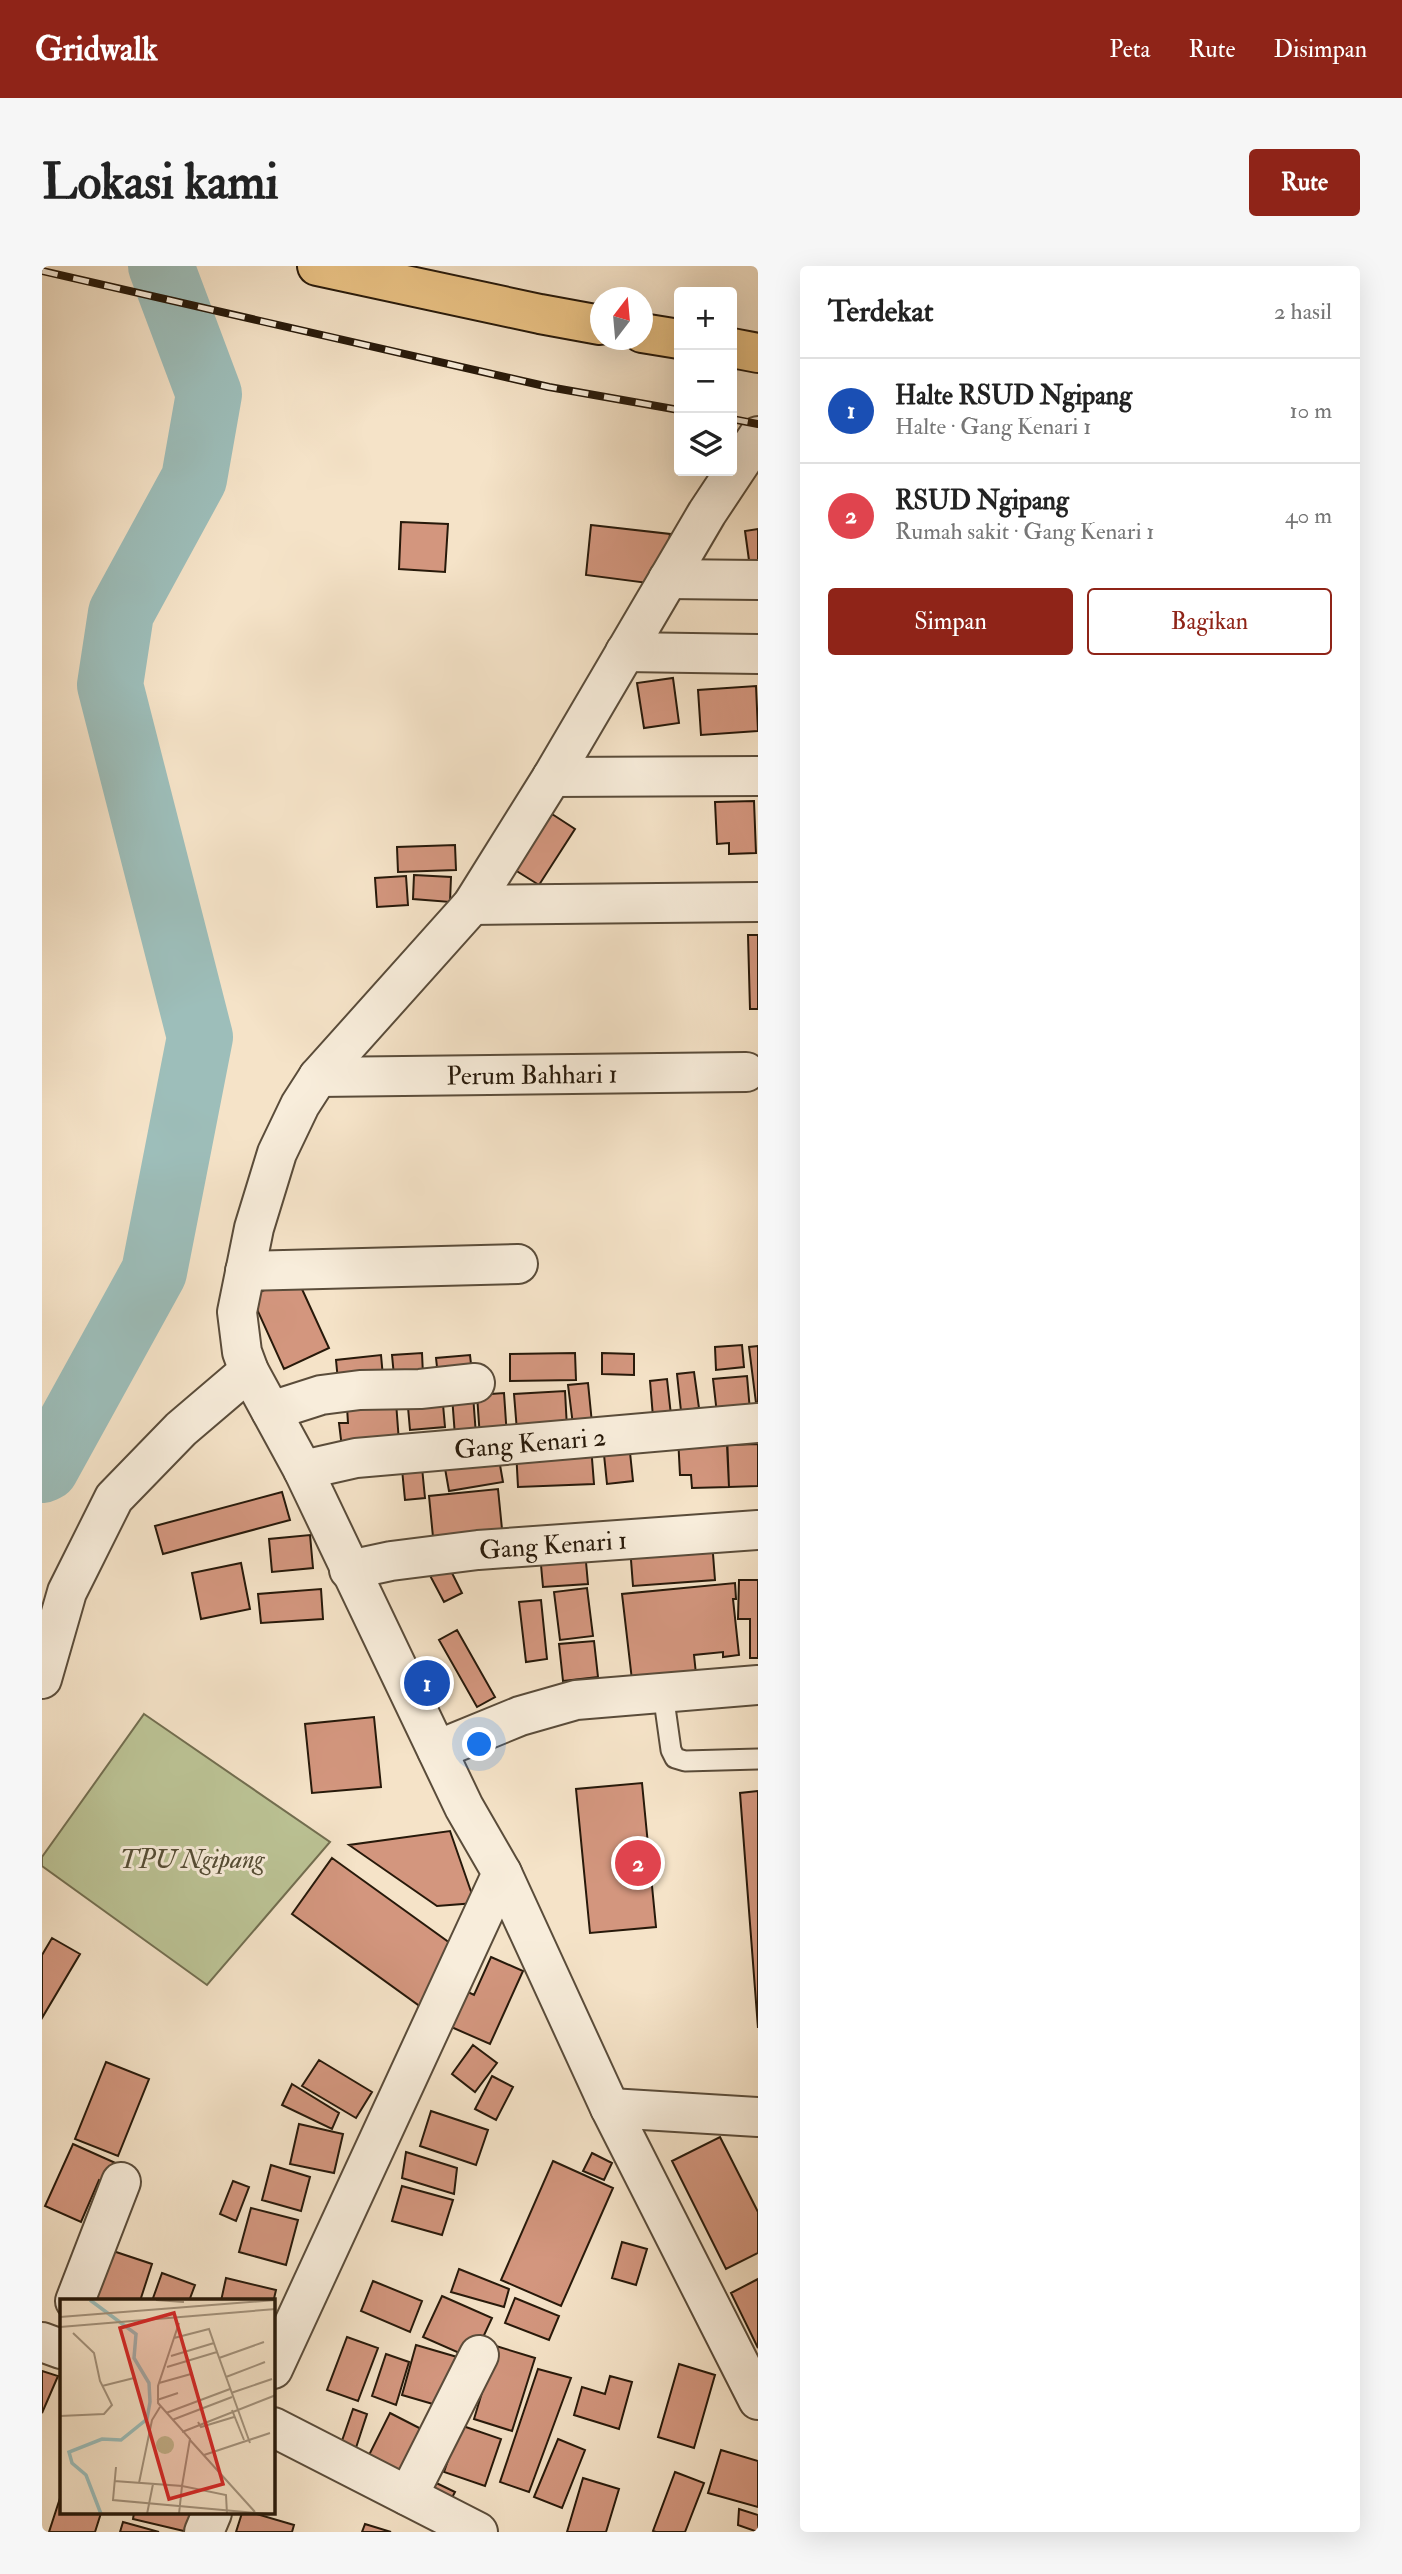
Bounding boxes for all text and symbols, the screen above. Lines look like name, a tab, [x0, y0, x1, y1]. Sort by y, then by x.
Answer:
text: Gridwalk	[35, 29, 158, 70]
text: Peta	[1109, 34, 1150, 65]
text: Rute	[1188, 34, 1236, 65]
text: Disimpan	[1274, 34, 1367, 65]
button: Rute	[1249, 149, 1360, 216]
text: Lokasi kami	[42, 152, 279, 213]
north arrow	[590, 287, 653, 350]
map controls	[674, 287, 737, 476]
button: +	[674, 287, 737, 350]
text: Terdekat	[828, 293, 933, 330]
text: 2 hasil	[1274, 297, 1332, 326]
button: −	[674, 350, 737, 413]
text: Halte RSUD Ngipang	[895, 380, 1132, 412]
text: 1	[847, 396, 855, 425]
text: 10 m	[1289, 396, 1332, 425]
text: Halte · Gang Kenari 1	[895, 412, 1092, 441]
button: layers	[674, 413, 737, 476]
text: RSUD Ngipang	[895, 485, 1069, 517]
text: 2	[845, 501, 857, 530]
text: 40 m	[1285, 501, 1332, 530]
text: Rumah sakit · Gang Kenari 1	[895, 517, 1155, 546]
button: Simpan	[828, 588, 1073, 655]
button: Bagikan	[1087, 588, 1332, 655]
street label: Perum Bahhari 1	[446, 1059, 618, 1092]
street label: Gang Kenari 2	[453, 1421, 607, 1466]
street label: Gang Kenari 1	[478, 1524, 628, 1567]
pin: 1	[404, 1657, 450, 1709]
your location	[462, 1727, 496, 1761]
pin: 2	[615, 1837, 661, 1889]
park label: TPU Ngipang	[120, 1844, 266, 1876]
inset map	[60, 2299, 275, 2514]

